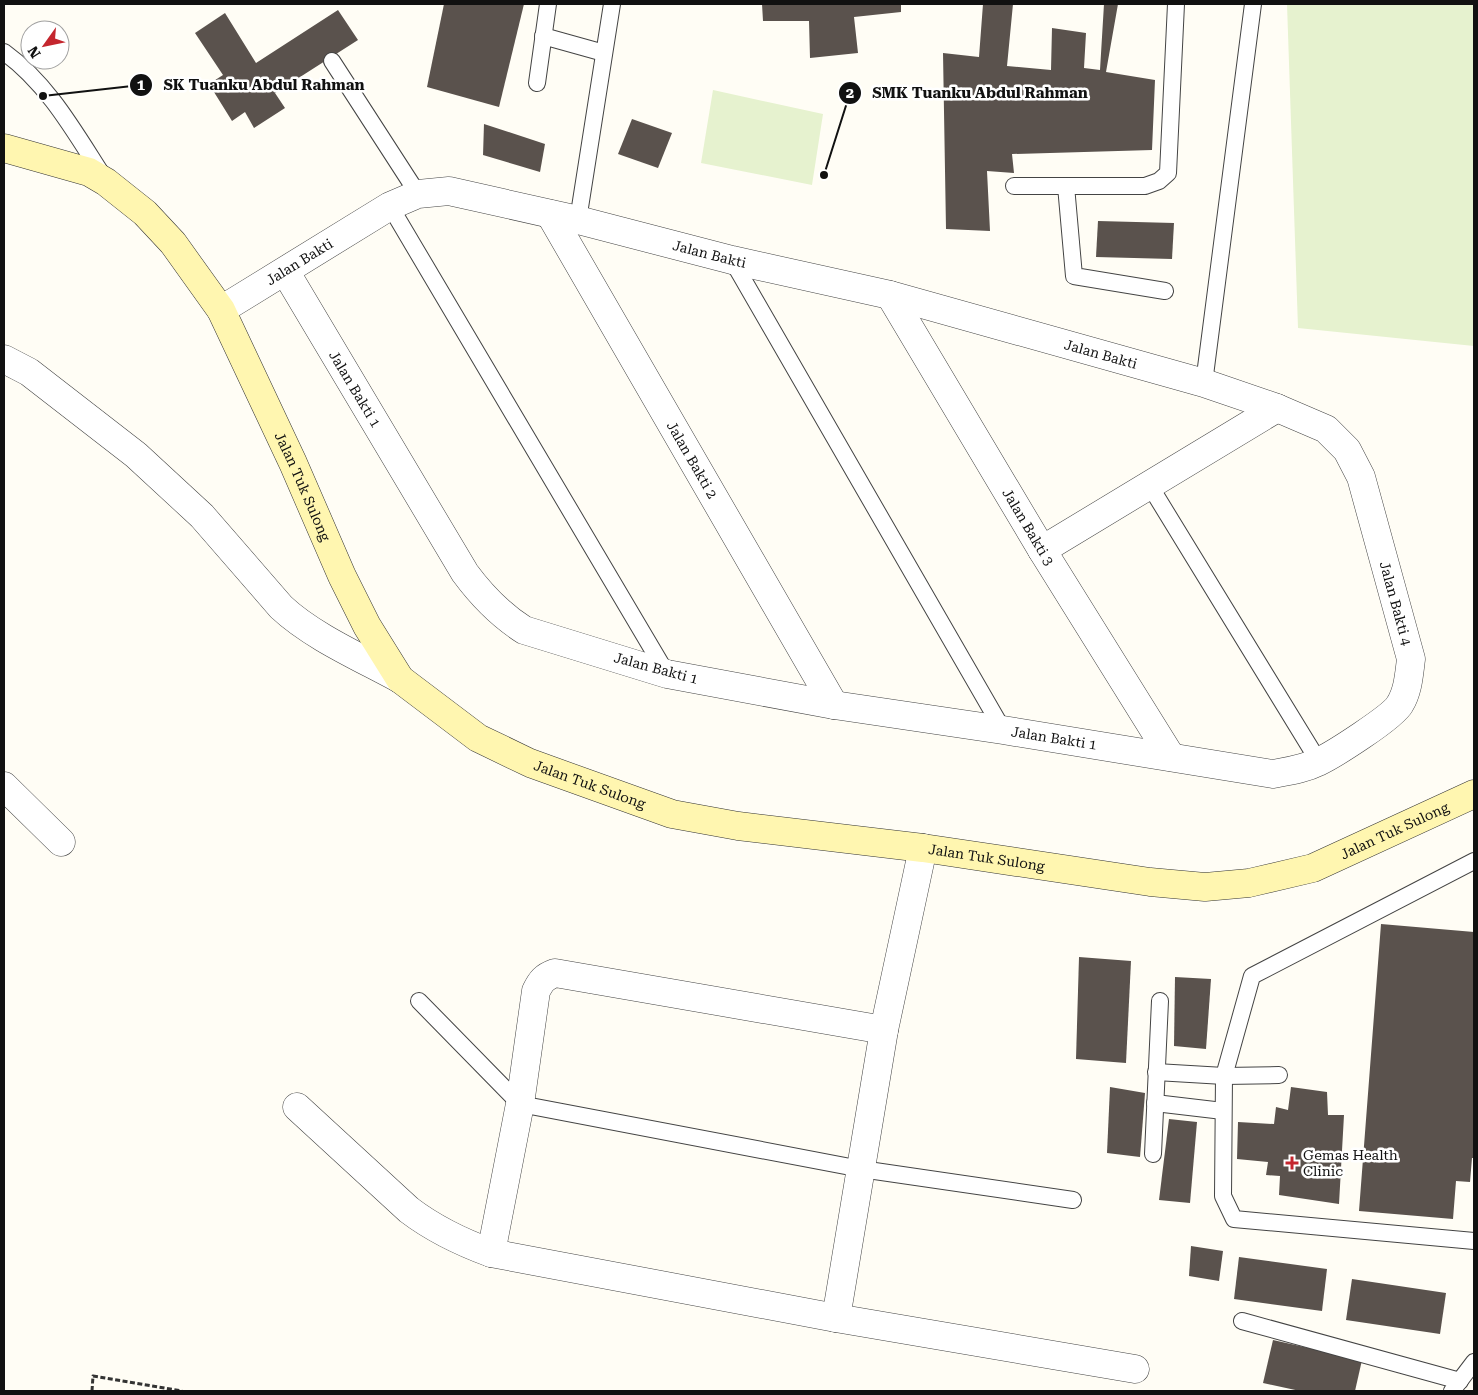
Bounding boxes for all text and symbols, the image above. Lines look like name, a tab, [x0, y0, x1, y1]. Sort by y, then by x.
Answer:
north arrow	[20, 20, 70, 70]
text: N	[24, 43, 44, 61]
callout: SK Tuanku Abdul Rahman	[129, 70, 375, 100]
text: 1	[137, 76, 146, 94]
text: SK Tuanku Abdul Rahman	[163, 76, 365, 94]
callout: SMK Tuanku Abdul Rahman	[837, 78, 1098, 108]
text: 2	[846, 84, 854, 102]
text: SMK Tuanku Abdul Rahman	[872, 84, 1088, 102]
street label: Jalan Bakti	[263, 235, 336, 288]
street label: Jalan Bakti	[671, 237, 748, 271]
street label: Jalan Bakti	[1062, 336, 1140, 372]
street label: Jalan Bakti 1	[326, 348, 384, 430]
street label: Jalan Bakti 2	[664, 418, 721, 501]
street label: Jalan Tuk Sulong	[272, 430, 334, 544]
street label: Jalan Bakti 3	[999, 486, 1058, 568]
street label: Jalan Bakti 4	[1377, 560, 1415, 647]
street label: Jalan Bakti 1	[612, 649, 700, 687]
street label: Jalan Bakti 1	[1010, 723, 1098, 753]
street label: Jalan Tuk Sulong	[532, 757, 648, 812]
street label: Jalan Tuk Sulong	[1338, 799, 1451, 862]
street label: Jalan Tuk Sulong	[927, 841, 1046, 874]
place label: Gemas Health Clinic	[1303, 1147, 1398, 1179]
marker: Gemas Health Clinic	[1285, 1156, 1299, 1170]

